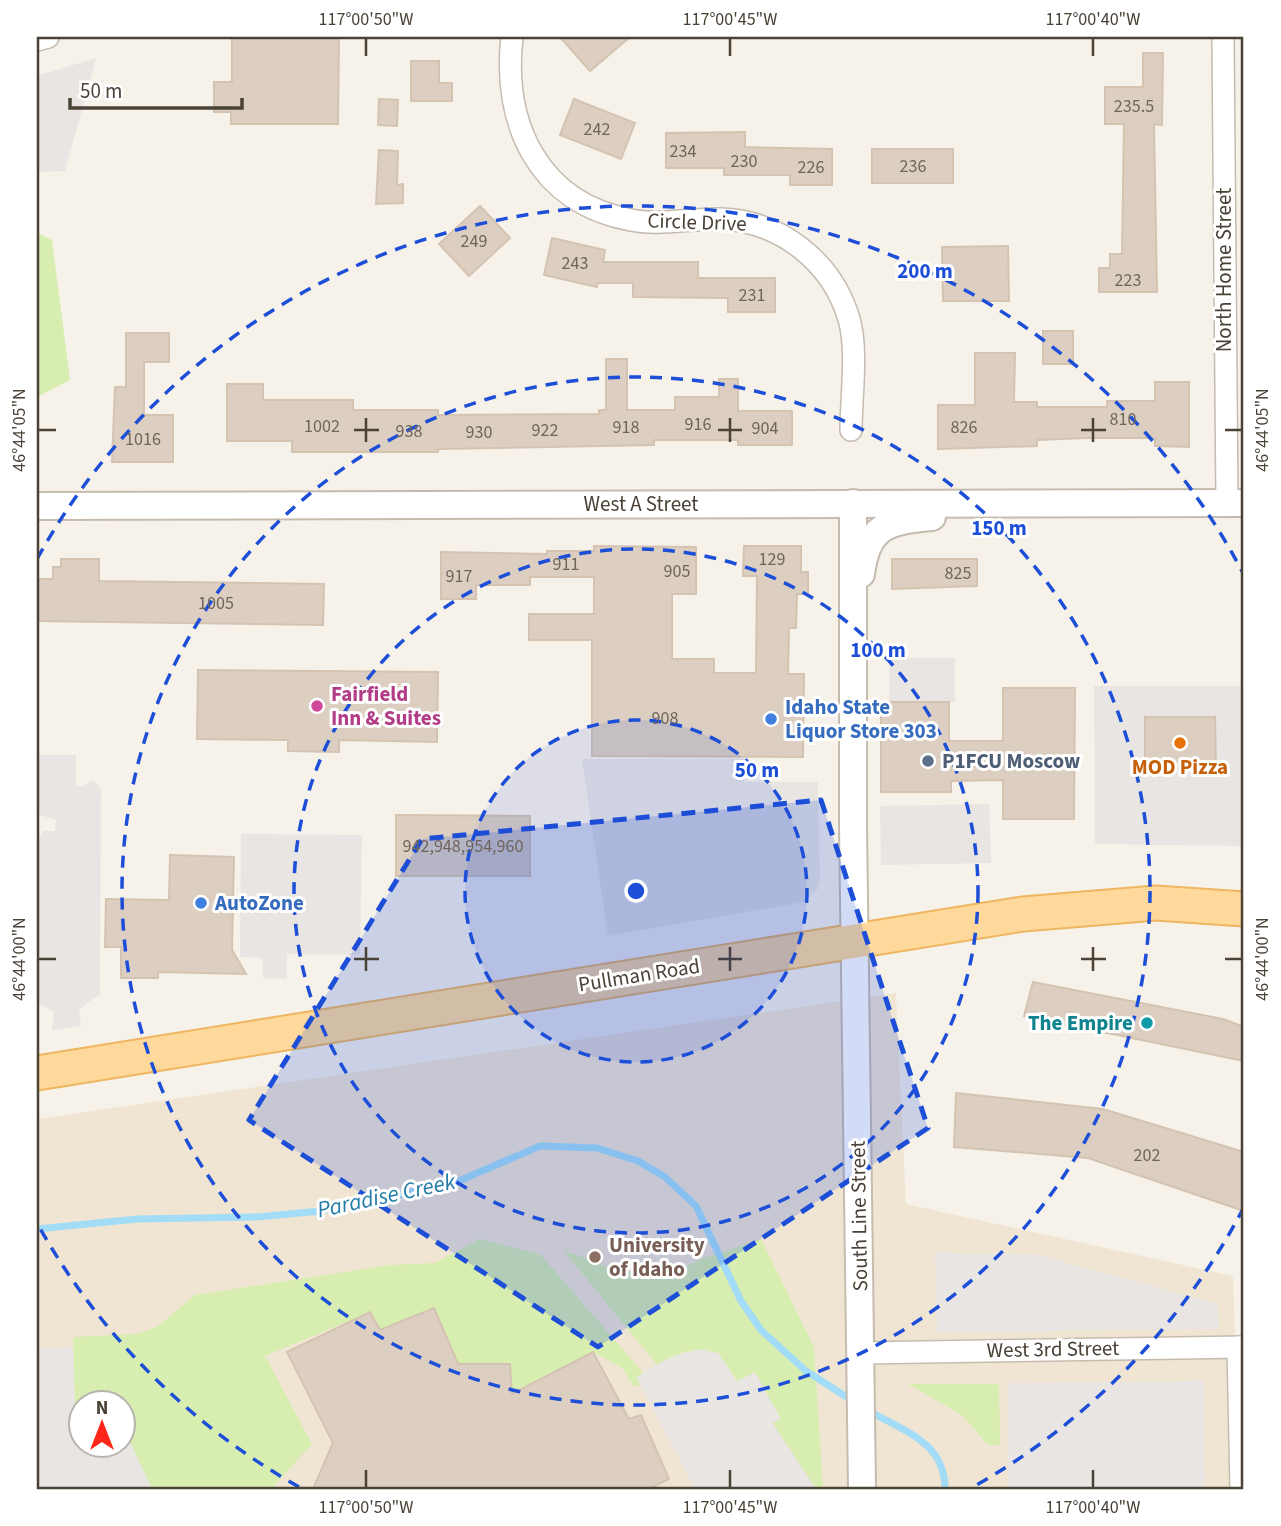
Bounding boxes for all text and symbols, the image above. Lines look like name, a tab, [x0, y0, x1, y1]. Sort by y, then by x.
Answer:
text: 117°00'50"W	[319, 7, 413, 32]
text: 117°00'45"W	[683, 7, 777, 32]
text: 117°00'40"W	[1046, 7, 1140, 32]
scale bar	[70, 66, 242, 110]
text: 50 m	[80, 76, 122, 106]
house number: 235.5	[1114, 94, 1154, 119]
house number: 242	[584, 117, 610, 142]
house number: 234	[670, 139, 696, 164]
house number: 230	[731, 149, 757, 174]
house number: 236	[900, 154, 926, 179]
house number: 226	[798, 155, 824, 180]
street label: North Home Street	[1209, 188, 1239, 352]
street label: Circle Drive	[647, 205, 747, 239]
house number: 249	[461, 229, 487, 254]
house number: 243	[562, 251, 588, 276]
text: 200 m	[897, 256, 953, 286]
house number: 223	[1115, 268, 1141, 293]
house number: 231	[739, 283, 765, 308]
text: 46°44'05"N	[7, 388, 32, 472]
text: 46°44'05"N	[1250, 388, 1275, 472]
house number: 810	[1110, 407, 1136, 432]
house number: 916	[685, 412, 711, 437]
house number: 1002	[304, 414, 340, 439]
house number: 918	[613, 415, 639, 440]
house number: 826	[951, 415, 977, 440]
house number: 904	[752, 416, 778, 441]
house number: 922	[532, 418, 558, 443]
house number: 938	[396, 419, 422, 444]
house number: 930	[466, 420, 492, 445]
house number: 1016	[125, 427, 161, 452]
street label: West A Street	[584, 489, 698, 519]
text: 150 m	[971, 513, 1027, 543]
house number: 129	[759, 547, 785, 572]
house number: 911	[553, 552, 579, 577]
house number: 905	[664, 559, 690, 584]
house number: 825	[945, 561, 971, 586]
house number: 917	[446, 564, 472, 589]
house number: 1005	[198, 591, 234, 616]
text: 100 m	[850, 635, 906, 665]
place label: Fairfield Inn & Suites	[331, 679, 441, 733]
place label: Idaho State Liquor Store 303	[785, 692, 937, 746]
marker: Fairfield Inn & Suites	[309, 698, 325, 714]
house number: 908	[652, 706, 678, 731]
marker: Idaho State Liquor Store 303	[763, 711, 779, 727]
marker: MOD Pizza	[1172, 735, 1188, 751]
place label: P1FCU Moscow	[942, 746, 1080, 776]
place label: MOD Pizza	[1132, 752, 1228, 782]
marker: P1FCU Moscow	[920, 753, 936, 769]
text: 50 m	[735, 755, 779, 785]
house number: 942,948,954,960	[403, 834, 523, 859]
centre of rings	[624, 879, 648, 903]
place label: AutoZone	[214, 888, 304, 918]
marker: AutoZone	[193, 895, 209, 911]
text: 46°44'00"N	[7, 917, 32, 1001]
text: 46°44'00"N	[1250, 917, 1275, 1001]
street label: Pullman Road	[576, 951, 702, 999]
place label: The Empire	[1028, 1008, 1133, 1038]
marker: The Empire	[1139, 1015, 1155, 1031]
street label: South Line Street	[843, 1140, 875, 1292]
house number: 202	[1134, 1143, 1160, 1168]
water label: Paradise Creek	[314, 1165, 459, 1226]
place label: University of Idaho	[609, 1230, 705, 1284]
marker: University of Idaho	[587, 1249, 603, 1265]
street label: West 3rd Street	[986, 1333, 1120, 1365]
north arrow	[66, 1390, 136, 1460]
text: N	[96, 1395, 108, 1422]
text: 117°00'50"W	[319, 1495, 413, 1520]
text: 117°00'45"W	[683, 1495, 777, 1520]
text: 117°00'40"W	[1046, 1495, 1140, 1520]

